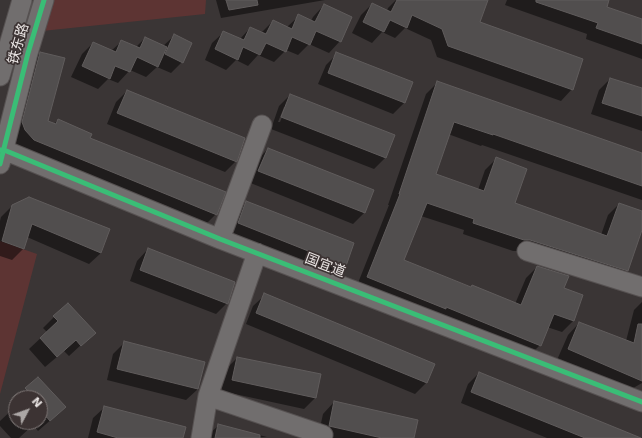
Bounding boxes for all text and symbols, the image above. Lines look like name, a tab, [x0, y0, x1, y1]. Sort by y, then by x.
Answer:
street label: 铁东路	[5, 21, 33, 67]
street label: 国宜道	[302, 251, 348, 281]
north arrow	[8, 390, 48, 430]
text: N	[29, 395, 45, 410]

